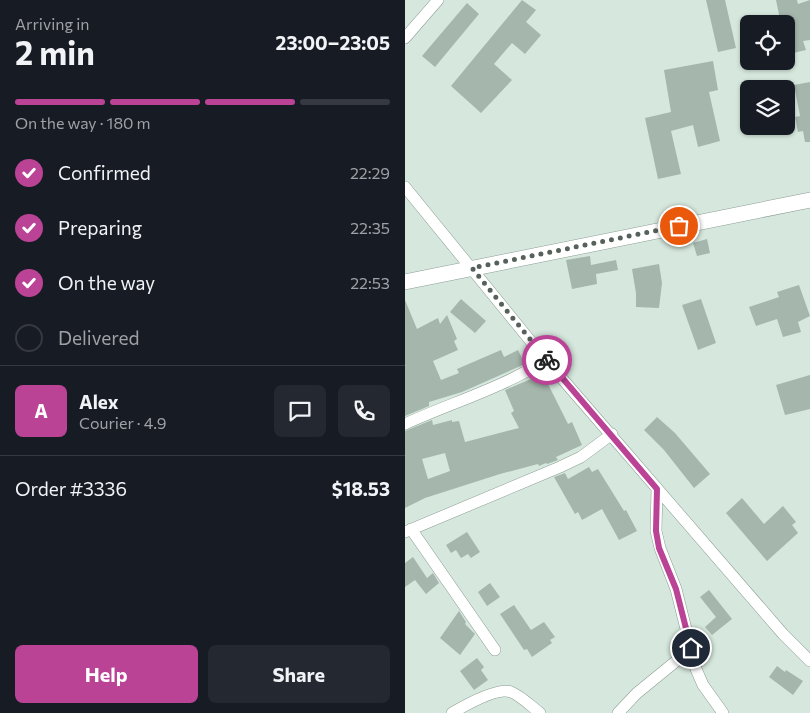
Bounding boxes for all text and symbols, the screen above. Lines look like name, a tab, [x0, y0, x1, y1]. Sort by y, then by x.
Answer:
text: Arriving in	[15, 14, 89, 33]
map controls	[740, 15, 795, 135]
button: locate	[740, 15, 795, 70]
text: 23:00–23:05	[276, 31, 390, 54]
text: 2 min	[15, 32, 95, 72]
button: layers	[740, 80, 795, 135]
text: On the way · 180 m	[15, 113, 151, 132]
icon: check	[15, 159, 43, 187]
text: Confirmed	[58, 161, 151, 184]
text: 22:29	[350, 163, 390, 182]
pin	[658, 205, 700, 247]
icon: bag	[665, 212, 693, 240]
icon: check	[15, 214, 43, 242]
text: Preparing	[58, 216, 142, 239]
text: 22:35	[350, 218, 390, 237]
icon: check	[15, 269, 43, 297]
text: On the way	[58, 271, 155, 294]
text: 22:53	[350, 273, 390, 292]
text: Delivered	[58, 326, 139, 349]
courier	[522, 335, 572, 385]
icon: bike	[533, 346, 561, 374]
button: chat	[274, 385, 326, 437]
button: phone	[338, 385, 390, 437]
text: Alex	[79, 390, 119, 413]
text: A	[34, 399, 48, 422]
text: Courier · 4.9	[79, 413, 166, 432]
text: Order #3336	[15, 477, 127, 500]
text: $18.53	[332, 477, 390, 500]
pin	[670, 627, 712, 669]
icon: home	[677, 634, 705, 662]
button: Help	[15, 645, 198, 703]
button: Share	[208, 645, 390, 703]

